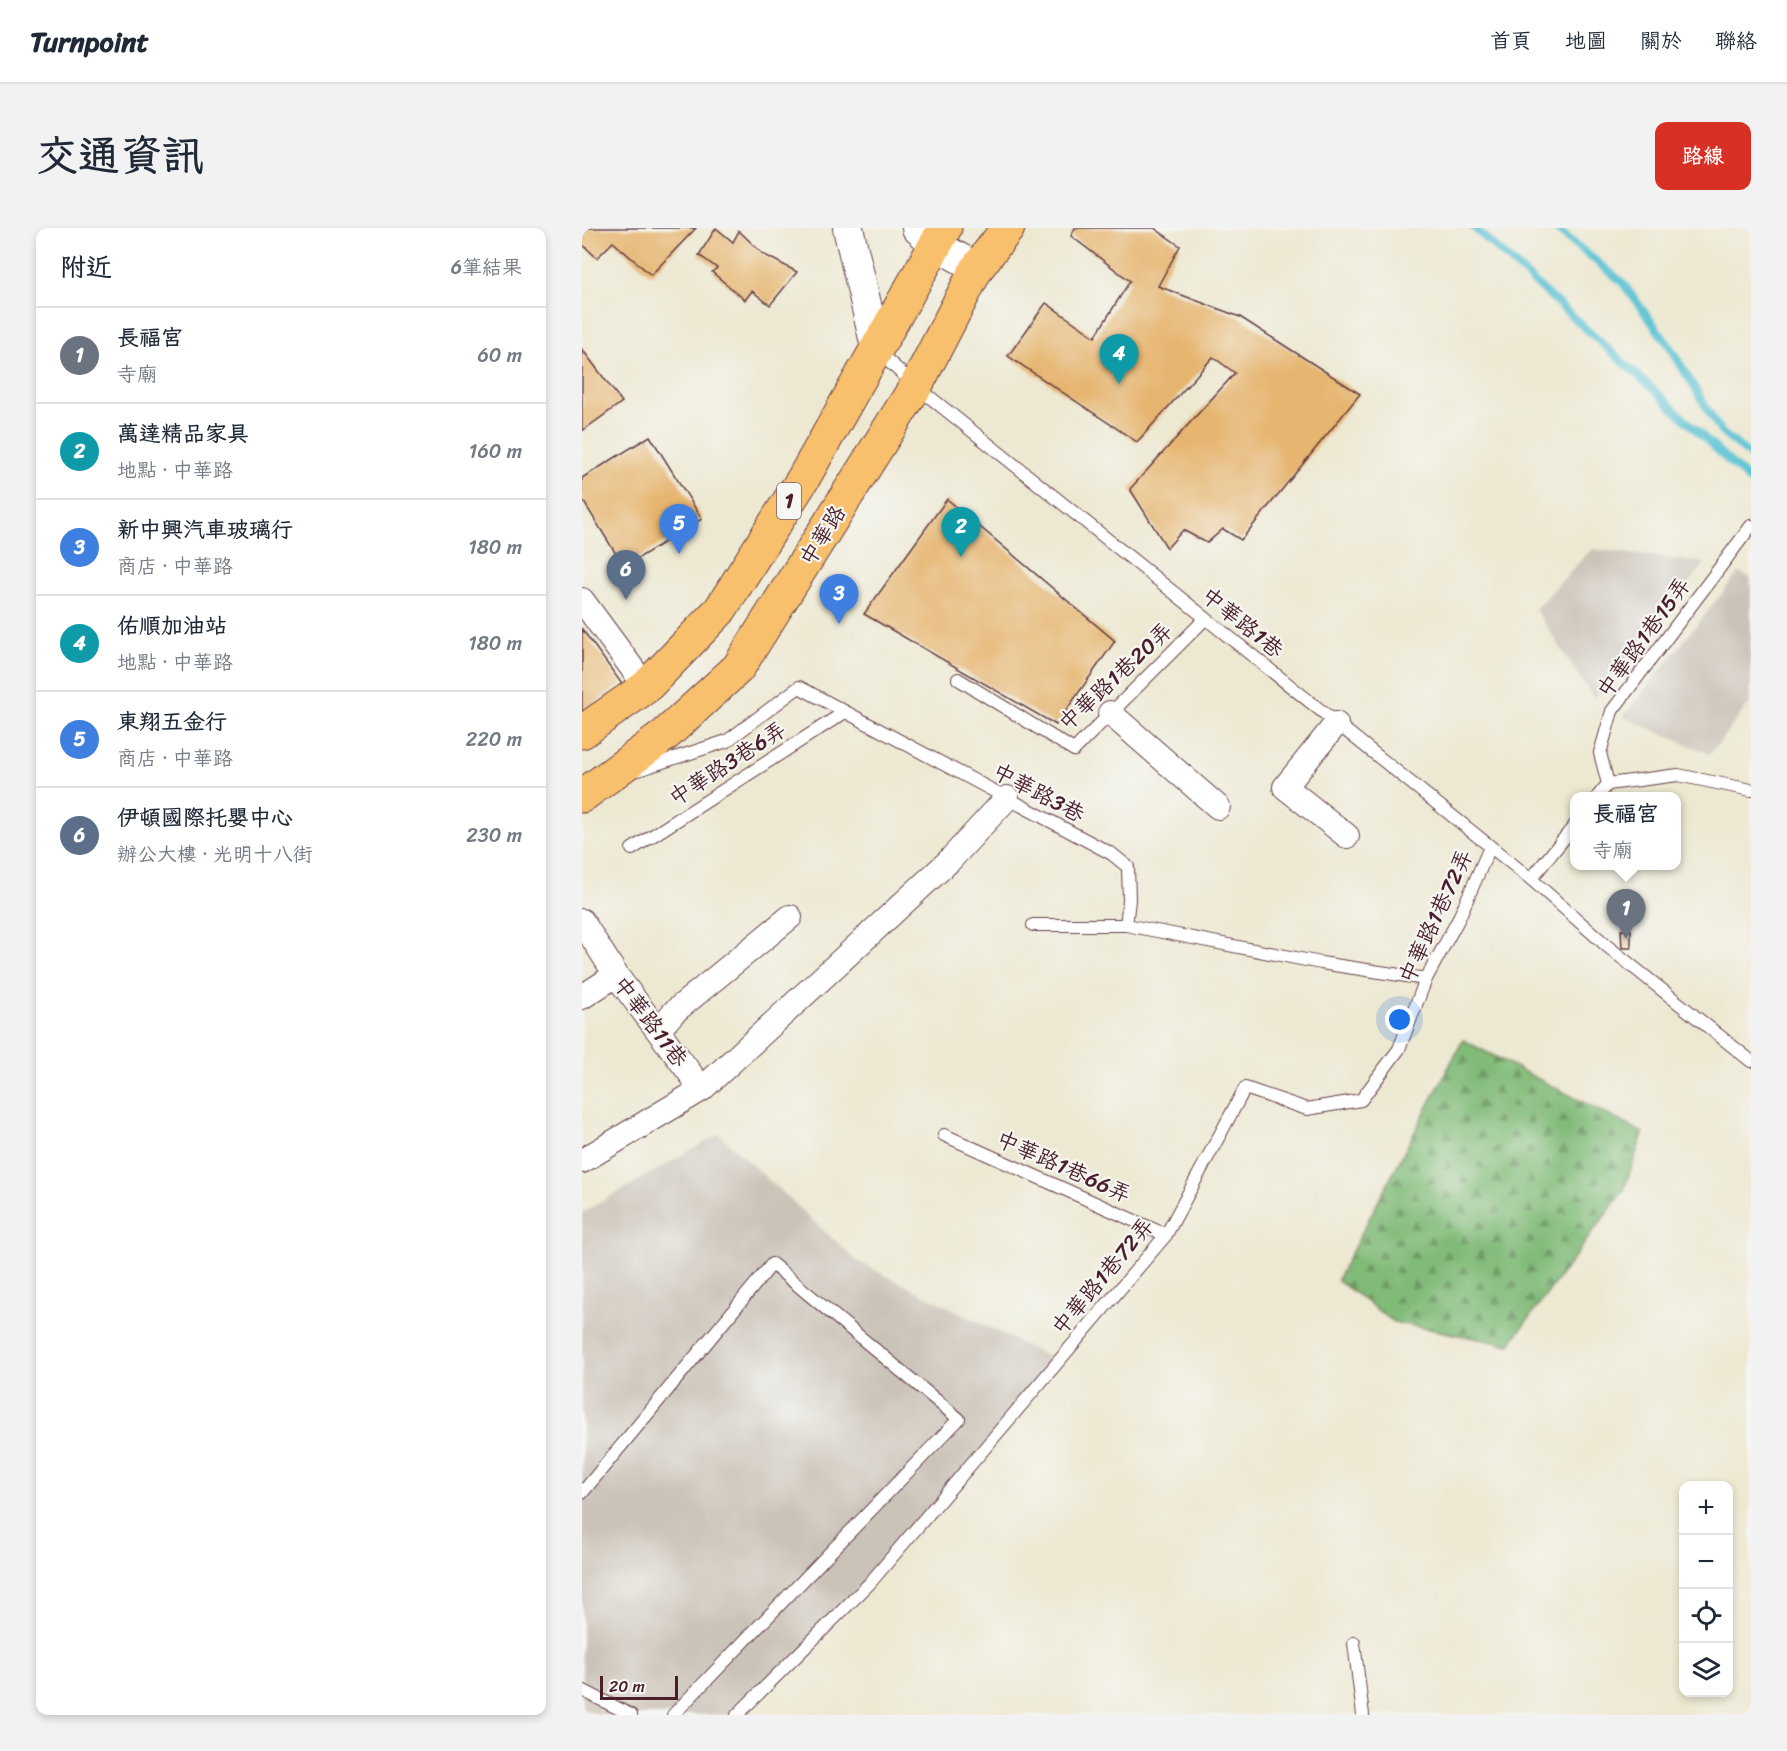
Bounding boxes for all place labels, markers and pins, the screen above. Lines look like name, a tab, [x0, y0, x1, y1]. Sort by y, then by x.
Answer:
pin: 4	[1100, 334, 1138, 384]
pin: 5	[660, 504, 698, 554]
pin: 2	[942, 508, 980, 557]
pin: 6	[606, 550, 645, 600]
pin: 3	[820, 574, 858, 624]
pin: 1	[1606, 890, 1646, 939]

